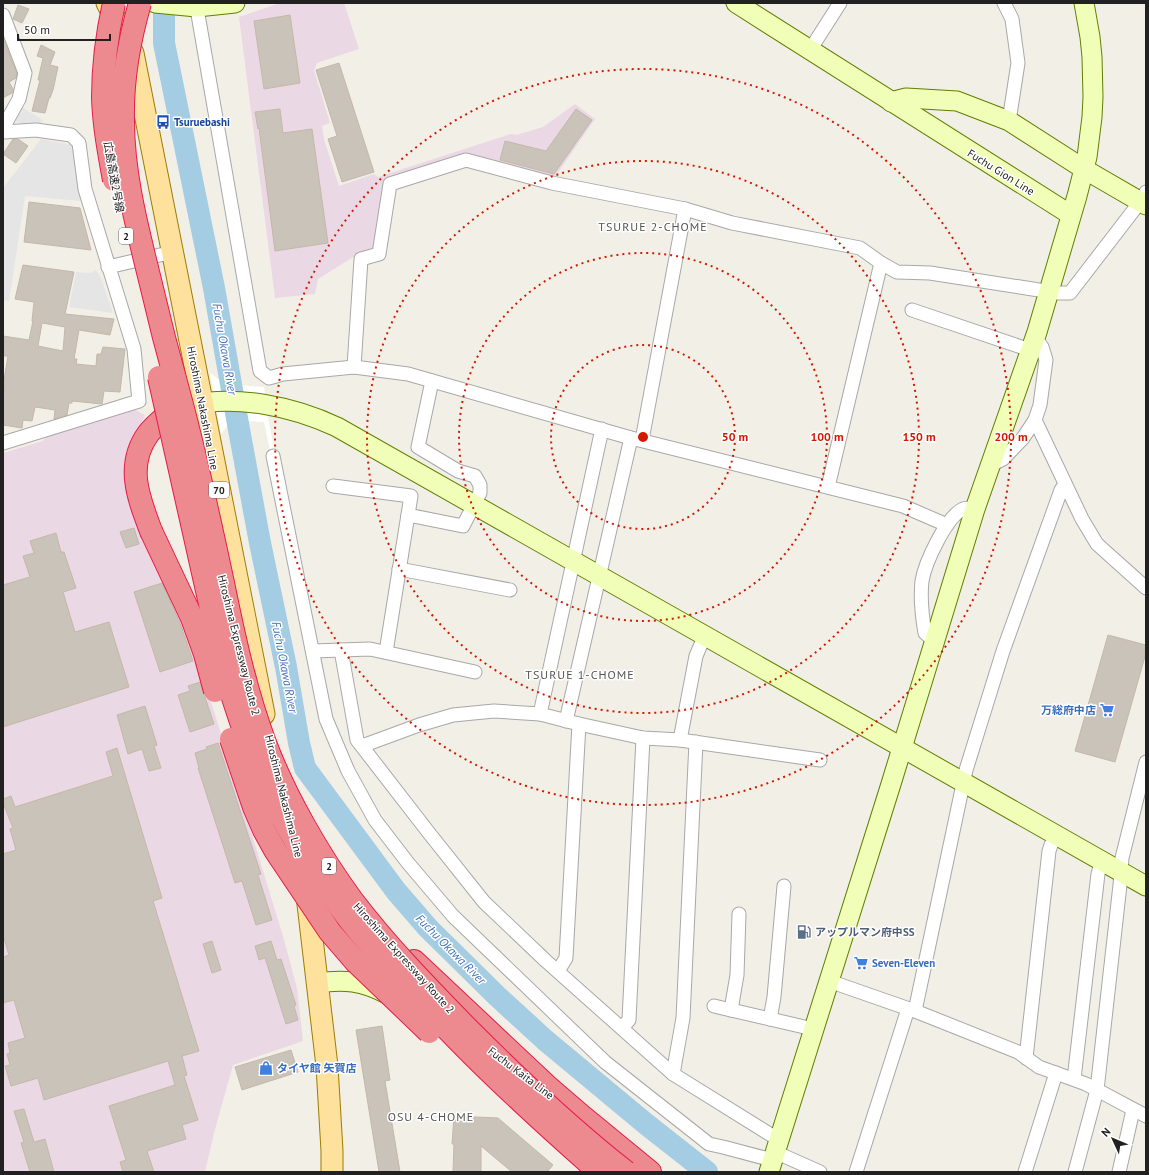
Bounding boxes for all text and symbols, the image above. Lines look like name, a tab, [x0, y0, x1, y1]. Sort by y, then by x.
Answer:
scale bar	[18, 16, 110, 42]
text: 50 m	[24, 22, 50, 37]
bus stop icon: Tsuruebashi	[155, 114, 171, 130]
place label: Tsuruebashi	[174, 115, 230, 129]
street label: 広島高速2号線	[101, 140, 127, 214]
street label: Fuchu Gion Line	[965, 146, 1037, 198]
district label: TSURUE 2-CHOME	[598, 219, 708, 234]
road number: 2	[119, 228, 133, 244]
water label: Fuchu Okawa River	[210, 302, 241, 397]
street label: Hiroshima Nakashima Line	[184, 345, 222, 471]
text: 50 m	[722, 429, 748, 444]
text: 100 m	[810, 429, 844, 444]
text: 150 m	[902, 429, 936, 444]
text: 200 m	[994, 429, 1028, 444]
centre of rings	[636, 430, 650, 444]
road number: 70	[209, 482, 229, 498]
street label: Hiroshima Expressway Route 2	[215, 573, 263, 717]
water label: Fuchu Okawa River	[269, 620, 301, 715]
district label: TSURUE 1-CHOME	[525, 667, 635, 682]
supermarket icon: 万総府中店	[1099, 702, 1115, 718]
place label: 万総府中店	[1041, 703, 1096, 717]
street label: Hiroshima Nakashima Line	[262, 733, 306, 859]
road number: 2	[322, 858, 336, 874]
street label: Hiroshima Expressway Route 2	[351, 900, 457, 1016]
water label: Fuchu Okawa River	[413, 911, 490, 988]
fuel station icon: アップルマン府中SS	[796, 924, 812, 940]
place label: アップルマン府中SS	[815, 925, 915, 939]
supermarket icon: Seven-Eleven	[853, 955, 869, 971]
place label: Seven-Eleven	[872, 956, 935, 970]
street label: Fuchu Kaita Line	[485, 1044, 557, 1102]
shop icon: タイヤ館 矢賀店	[258, 1060, 274, 1076]
place label: タイヤ館 矢賀店	[277, 1061, 356, 1075]
district label: OSU 4-CHOME	[388, 1109, 474, 1124]
north arrow	[1093, 1119, 1133, 1159]
text: N	[1098, 1125, 1113, 1140]

